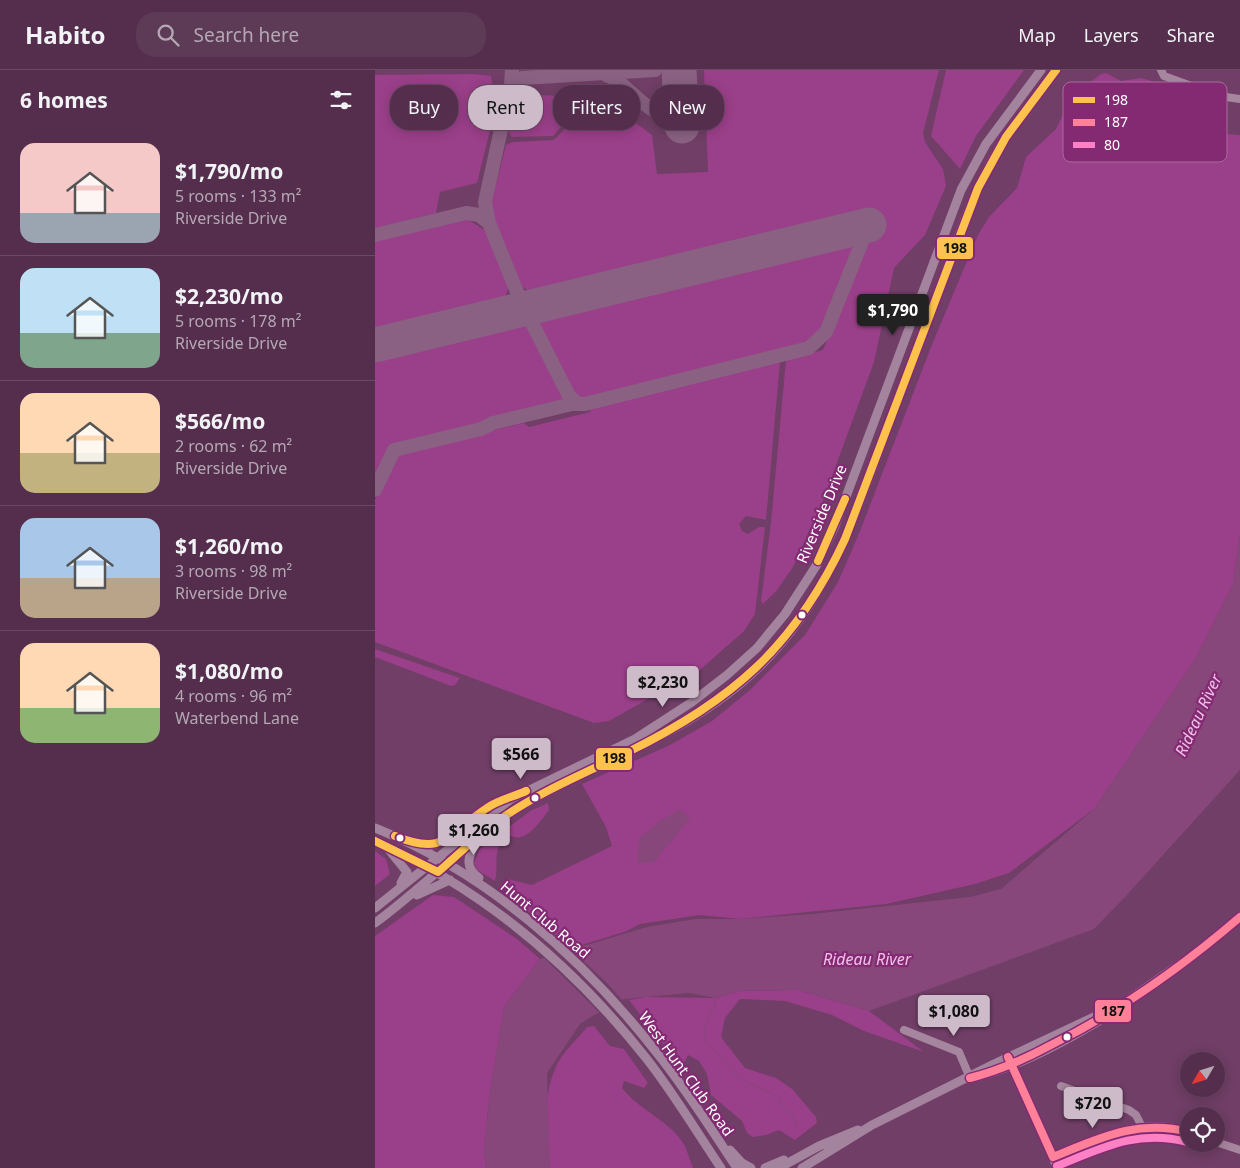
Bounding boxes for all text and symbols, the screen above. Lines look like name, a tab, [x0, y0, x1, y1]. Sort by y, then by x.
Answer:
search box	[136, 12, 486, 57]
text: Habito	[25, 18, 106, 51]
icon: search	[154, 21, 182, 49]
text: Search here	[194, 22, 299, 48]
text: Map	[1018, 23, 1056, 47]
text: Layers	[1084, 23, 1139, 47]
text: Share	[1167, 23, 1215, 47]
legend	[1063, 82, 1227, 162]
chip: Buy	[390, 85, 458, 130]
chip: Rent	[468, 85, 543, 130]
chip: Filters	[553, 85, 640, 130]
chip: New	[650, 85, 724, 130]
text: 6 homes	[20, 86, 108, 114]
icon: filters	[327, 86, 355, 114]
text: 198	[1104, 90, 1128, 109]
text: 187	[1104, 112, 1128, 131]
text: 80	[1104, 135, 1120, 154]
text: $1,790/mo	[175, 157, 283, 185]
icon: home	[60, 163, 120, 223]
text: 5 rooms · 133 m²	[175, 185, 301, 207]
text: Riverside Drive	[175, 207, 287, 229]
line badge: 198	[936, 236, 974, 260]
text: 198	[943, 238, 967, 257]
text: $2,230/mo	[175, 282, 283, 310]
icon: home	[60, 288, 120, 348]
pin: $1,790	[852, 294, 934, 336]
text: $1,790	[868, 299, 918, 321]
text: 5 rooms · 178 m²	[175, 310, 301, 332]
text: Riverside Drive	[175, 332, 287, 354]
text: $566/mo	[175, 407, 265, 435]
icon: home	[60, 413, 120, 473]
text: 2 rooms · 62 m²	[175, 435, 292, 457]
text: Riverside Drive	[175, 457, 287, 479]
street label: Riverside Drive	[791, 461, 851, 566]
text: $1,260/mo	[175, 532, 283, 560]
icon: home	[60, 538, 120, 598]
text: 3 rooms · 98 m²	[175, 560, 292, 582]
text: Riverside Drive	[175, 582, 287, 604]
unlabelled marker	[797, 610, 807, 620]
text: $1,080/mo	[175, 657, 283, 685]
icon: home	[60, 663, 120, 723]
pin: $2,230	[622, 666, 704, 708]
water label: Rideau River	[1169, 670, 1227, 760]
text: $2,230	[638, 671, 688, 693]
text: 4 rooms · 96 m²	[175, 685, 292, 707]
text: Waterbend Lane	[175, 707, 299, 729]
pin: $566	[491, 738, 551, 780]
text: $566	[503, 743, 539, 765]
line badge: 198	[595, 747, 633, 771]
text: 198	[602, 748, 626, 767]
unlabelled marker	[530, 793, 540, 803]
pin: $1,260	[433, 814, 515, 856]
text: $1,260	[449, 819, 499, 841]
unlabelled marker	[395, 833, 405, 843]
street label: Hunt Club Road	[497, 876, 594, 962]
water label: Rideau River	[823, 948, 912, 970]
pin: $1,080	[913, 994, 995, 1037]
line badge: 187	[1094, 999, 1132, 1023]
text: $1,080	[929, 1000, 979, 1022]
text: 187	[1101, 1001, 1125, 1020]
street label: West Hunt Club Road	[635, 1007, 739, 1140]
unlabelled marker	[1062, 1032, 1072, 1042]
north arrow	[1180, 1052, 1225, 1098]
map controls	[1180, 1052, 1225, 1152]
pin: $720	[1063, 1086, 1123, 1129]
text: $720	[1075, 1092, 1111, 1114]
button: locate	[1180, 1107, 1225, 1152]

